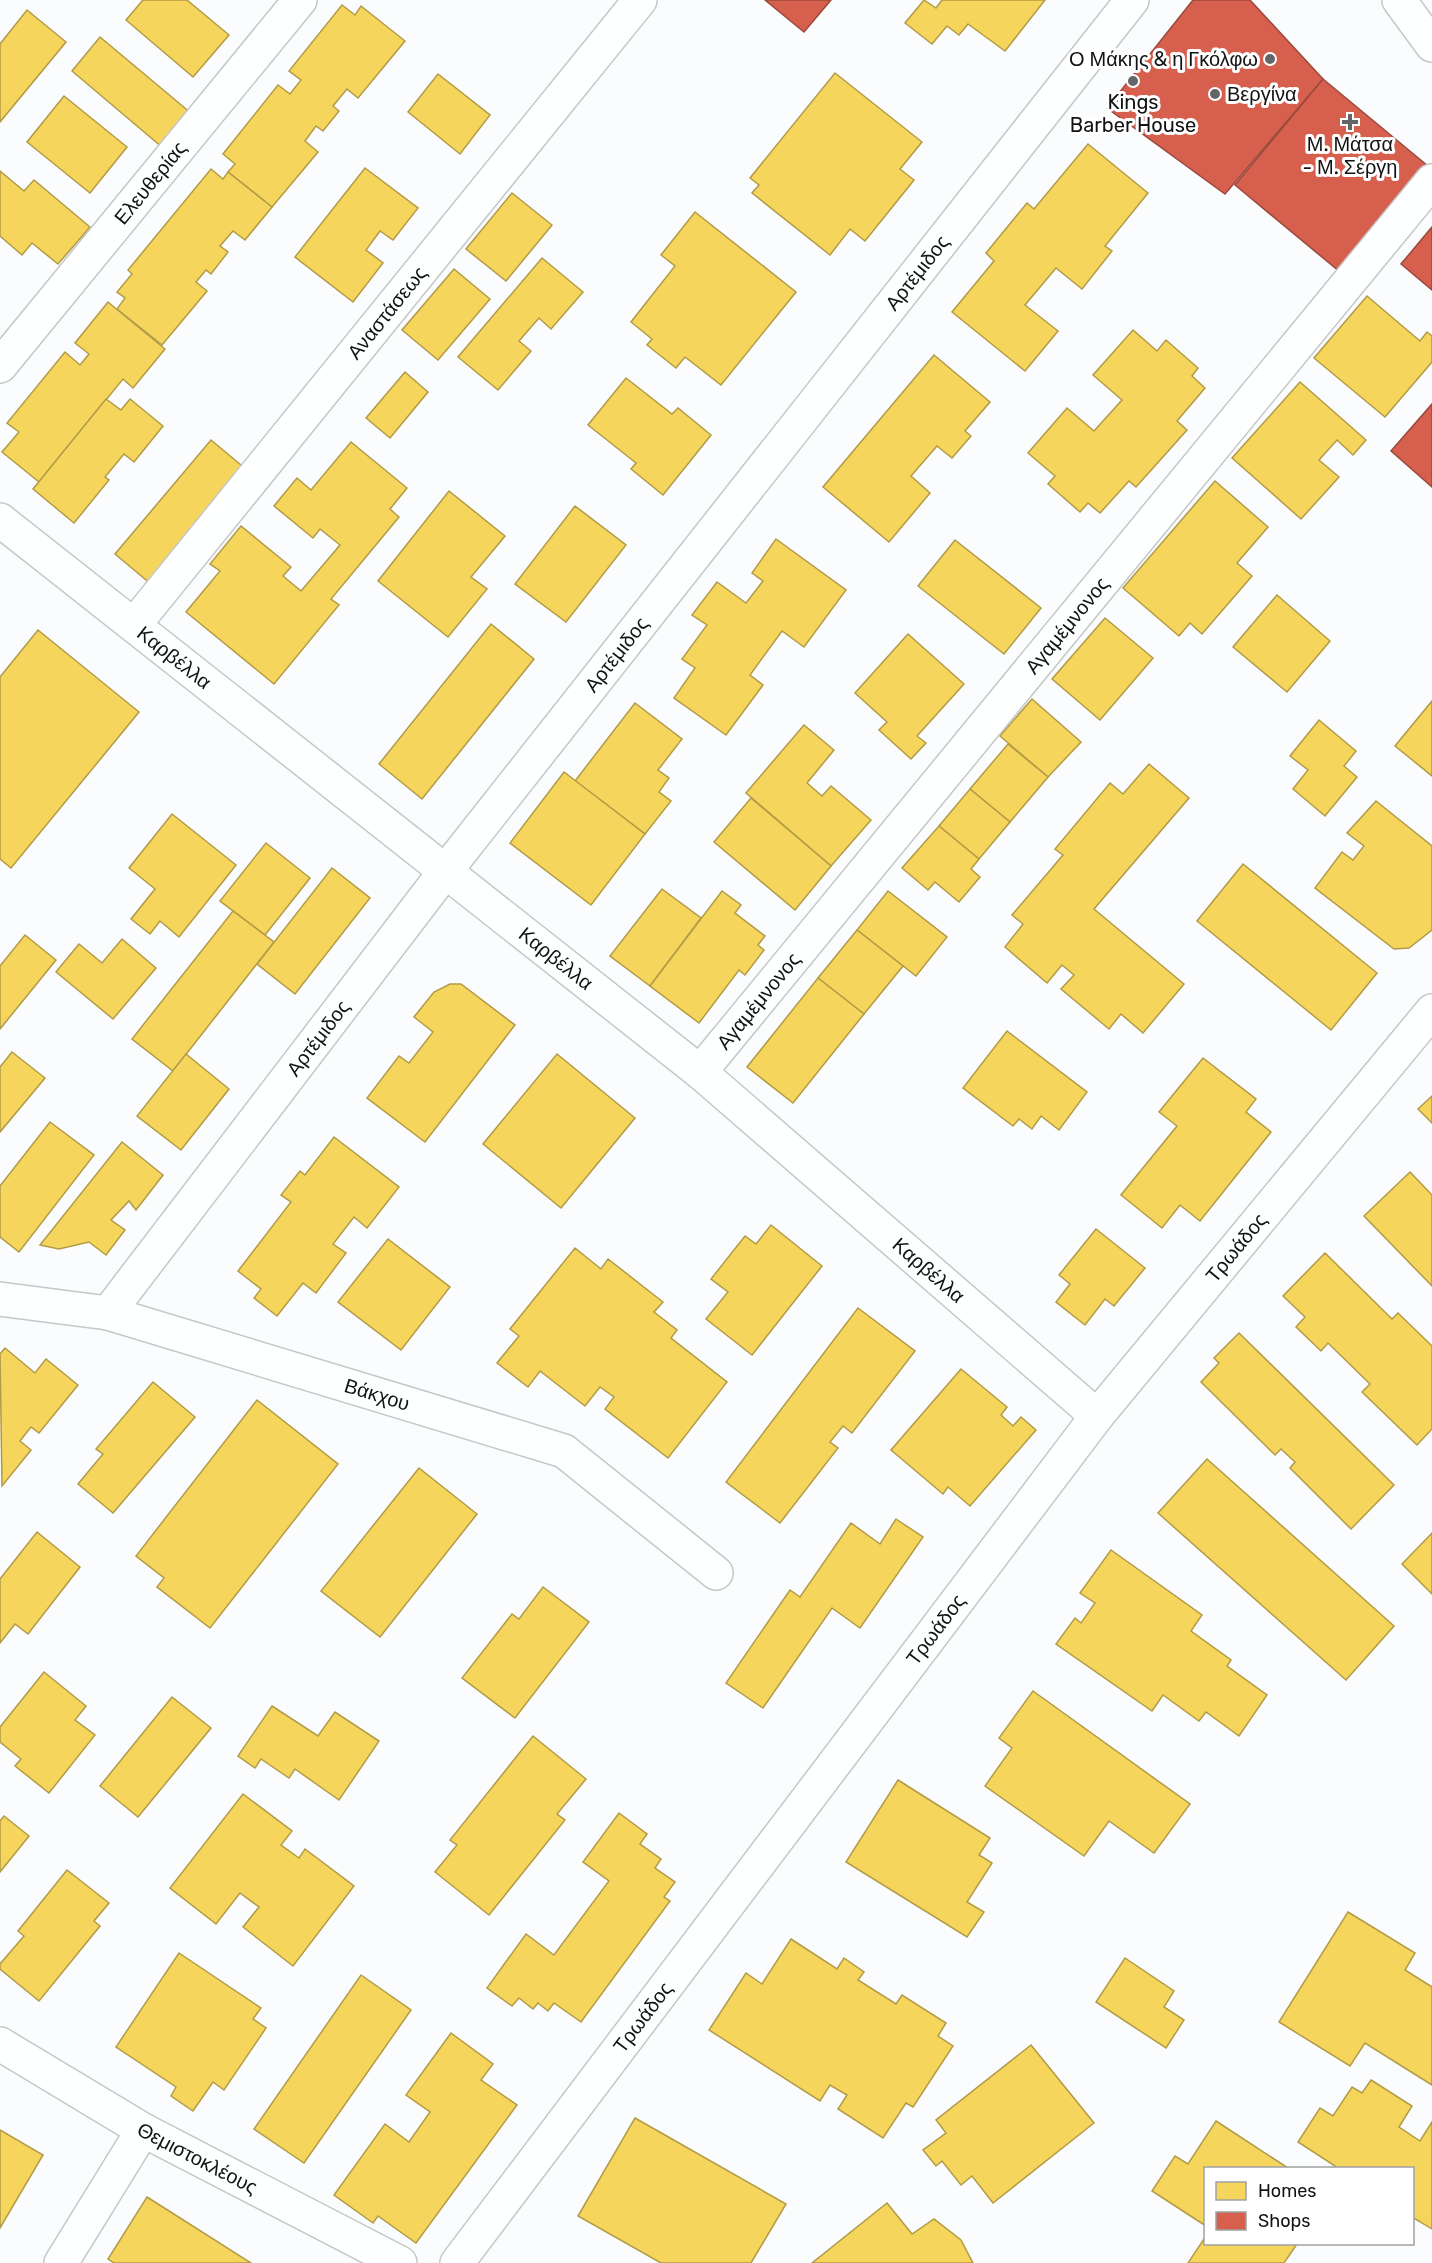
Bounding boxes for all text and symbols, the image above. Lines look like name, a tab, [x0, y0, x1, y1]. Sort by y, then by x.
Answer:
place label: Ο Μάκης & η Γκόλφω	[1069, 47, 1258, 71]
marker: Ο Μάκης & η Γκόλφω	[1263, 52, 1277, 66]
marker: Kings Barber House	[1126, 74, 1140, 88]
place label: Βεργίνα	[1227, 82, 1297, 106]
marker: Βεργίνα	[1208, 87, 1222, 101]
place label: Kings Barber House	[1070, 90, 1196, 137]
marker: Μ. Μάτσα - Μ. Σέργη	[1343, 115, 1357, 129]
place label: Μ. Μάτσα - Μ. Σέργη	[1303, 132, 1397, 179]
street label: Ελευθερίας	[109, 136, 192, 229]
street label: Αρτέμιδος	[880, 230, 954, 315]
street label: Αναστάσεως	[342, 261, 432, 364]
street label: Αγαμέμνονος	[1020, 572, 1114, 679]
street label: Αρτέμιδος	[579, 612, 654, 697]
street label: Καρβέλλα	[132, 621, 216, 694]
street label: Καρβέλλα	[514, 922, 598, 995]
street label: Αγαμέμνονος	[712, 947, 805, 1054]
street label: Αρτέμιδος	[281, 995, 355, 1081]
street label: Τρωάδος	[1201, 1208, 1272, 1287]
street label: Καρβέλλα	[888, 1232, 970, 1308]
street label: Βάκχου	[342, 1373, 413, 1416]
street label: Τρωάδος	[901, 1589, 970, 1670]
street label: Τρωάδος	[608, 1977, 677, 2057]
street label: Θεμιστοκλέους	[133, 2117, 262, 2199]
legend	[1204, 2167, 1414, 2245]
text: Homes	[1258, 2180, 1316, 2202]
text: Shops	[1258, 2210, 1310, 2232]

